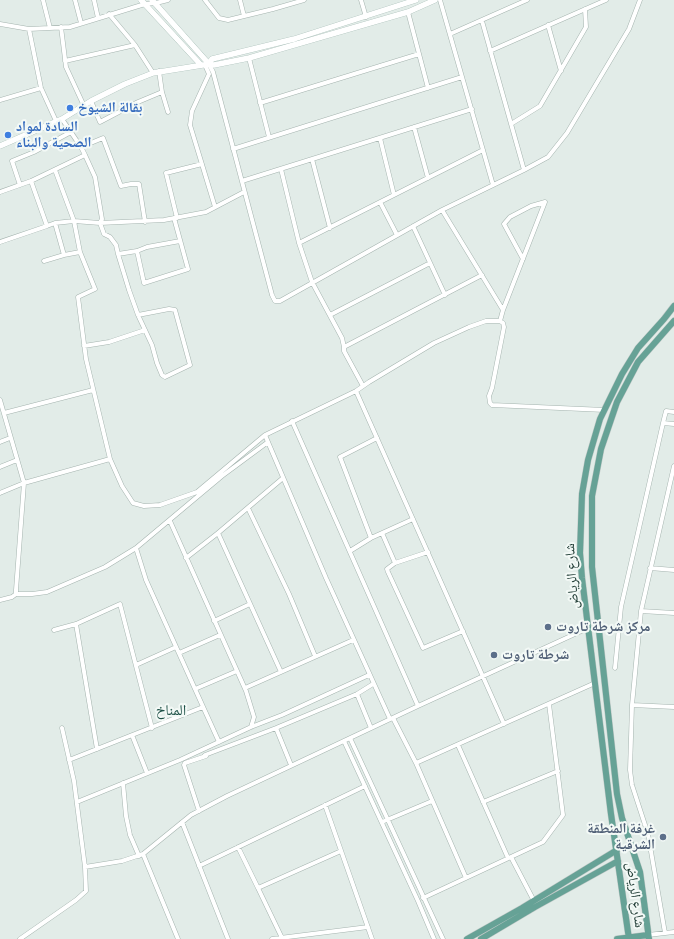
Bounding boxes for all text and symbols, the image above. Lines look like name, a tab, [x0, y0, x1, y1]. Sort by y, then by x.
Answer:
place label: بقالة الشيوخ	[78, 100, 142, 116]
marker: بقالة الشيوخ	[65, 103, 75, 113]
place label: السادة لمواد الصحية والبناء	[16, 119, 91, 152]
marker: السادة لمواد الصحية والبناء	[3, 130, 13, 140]
street label: شارع الرياض	[561, 543, 583, 609]
place label: مركز شرطة تاروت	[556, 619, 650, 635]
marker: مركز شرطة تاروت	[543, 622, 553, 632]
place label: شرطة تاروت	[502, 647, 569, 663]
marker: شرطة تاروت	[489, 650, 499, 660]
district label: المناخ	[156, 702, 186, 720]
place label: غرفة المنطقة الشرقية	[587, 821, 655, 854]
marker: غرفة المنطقة الشرقية	[658, 832, 668, 842]
street label: شارع الرياض	[622, 861, 648, 929]

